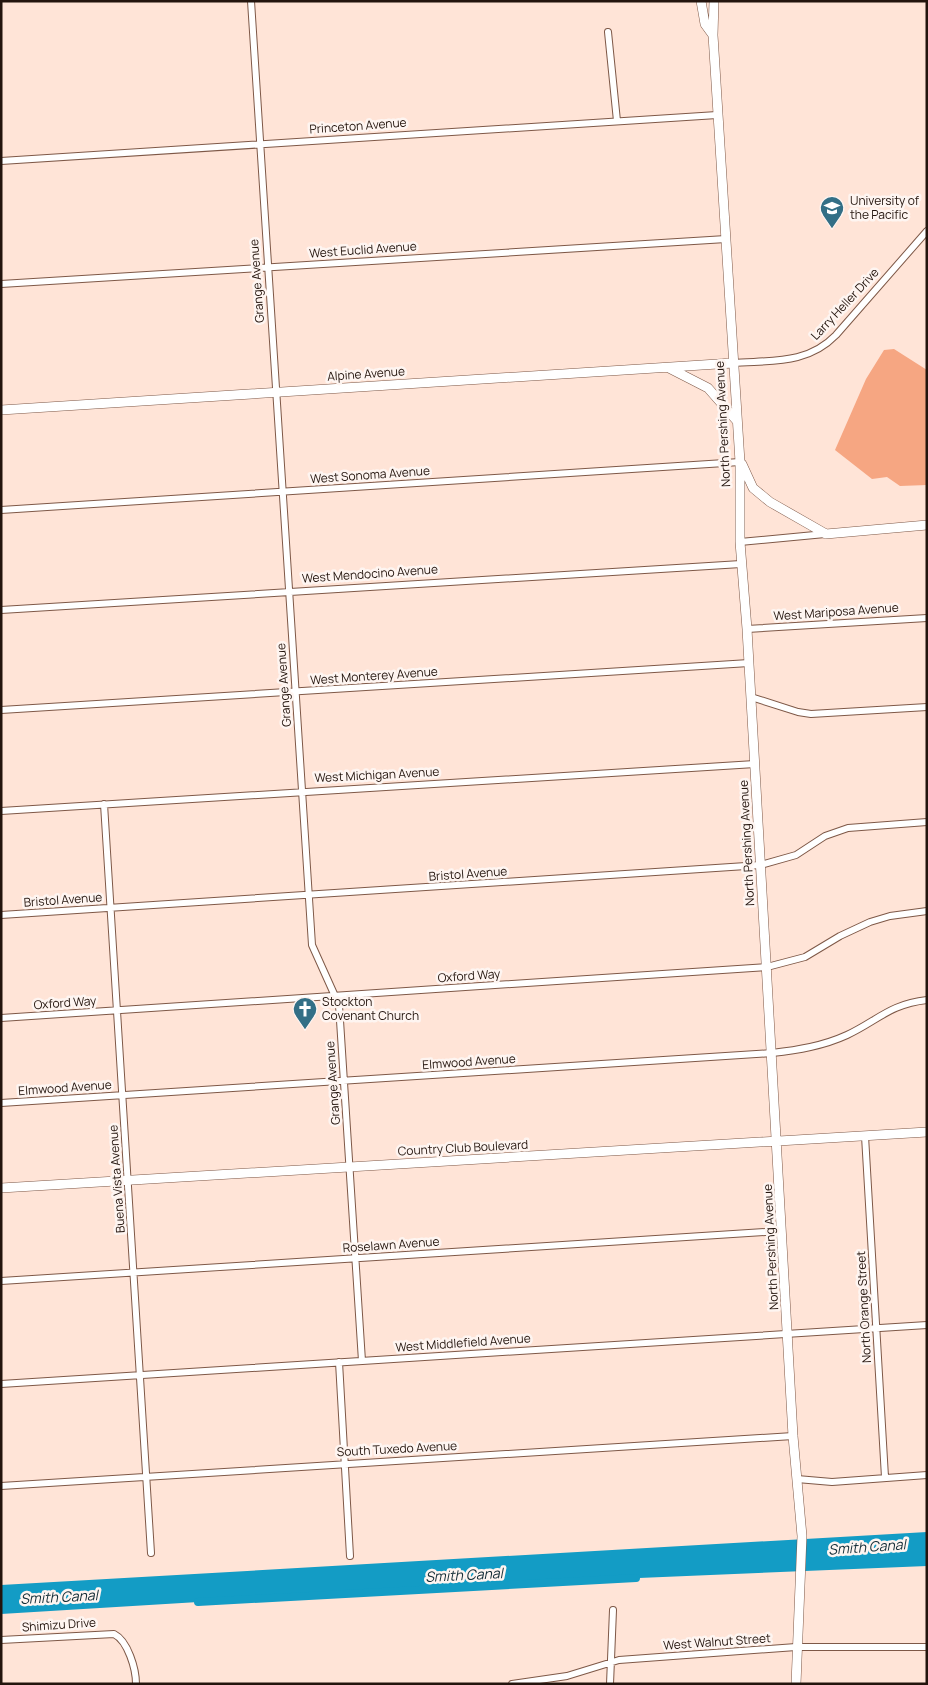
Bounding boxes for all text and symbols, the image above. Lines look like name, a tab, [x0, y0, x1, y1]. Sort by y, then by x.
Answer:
street label: Princeton Avenue	[309, 114, 407, 137]
place label: University of the Pacific	[850, 192, 920, 223]
school or university icon: University of the Pacific	[819, 195, 845, 229]
street label: West Euclid Avenue	[309, 237, 417, 262]
street label: Grange Avenue	[245, 239, 268, 324]
street label: Larry Heller Drive	[807, 264, 882, 343]
street label: North Pershing Avenue	[711, 361, 734, 488]
street label: Alpine Avenue	[327, 362, 405, 385]
street label: West Sonoma Avenue	[309, 462, 430, 487]
street label: West Mendocino Avenue	[301, 560, 438, 587]
street label: West Mariposa Avenue	[773, 599, 899, 624]
street label: Grange Avenue	[272, 643, 295, 728]
street label: West Monterey Avenue	[310, 663, 438, 688]
street label: West Michigan Avenue	[314, 763, 440, 786]
street label: North Pershing Avenue	[735, 780, 758, 907]
street label: Bristol Avenue	[428, 862, 508, 885]
street label: Bristol Avenue	[23, 888, 103, 911]
street label: Oxford Way	[437, 965, 502, 986]
street label: Oxford Way	[33, 992, 98, 1013]
place label: Stockton Covenant Church	[322, 993, 419, 1024]
church icon: Stockton Covenant Church	[292, 996, 318, 1030]
street label: Grange Avenue	[321, 1041, 344, 1126]
street label: Elmwood Avenue	[422, 1050, 516, 1073]
street label: Elmwood Avenue	[18, 1076, 112, 1099]
street label: Buena Vista Avenue	[104, 1124, 129, 1234]
street label: Country Club Boulevard	[397, 1136, 529, 1159]
street label: North Pershing Avenue	[759, 1184, 782, 1311]
street label: Roselawn Avenue	[342, 1233, 440, 1256]
street label: North Orange Street	[852, 1250, 875, 1364]
street label: West Middlefield Avenue	[395, 1329, 531, 1356]
street label: South Tuxedo Avenue	[336, 1437, 458, 1460]
water label: Smith Canal	[828, 1534, 908, 1559]
water label: Smith Canal	[425, 1563, 505, 1586]
water label: Smith Canal	[20, 1585, 100, 1608]
street label: Shimizu Drive	[21, 1613, 97, 1636]
street label: West Walnut Street	[663, 1629, 772, 1654]

